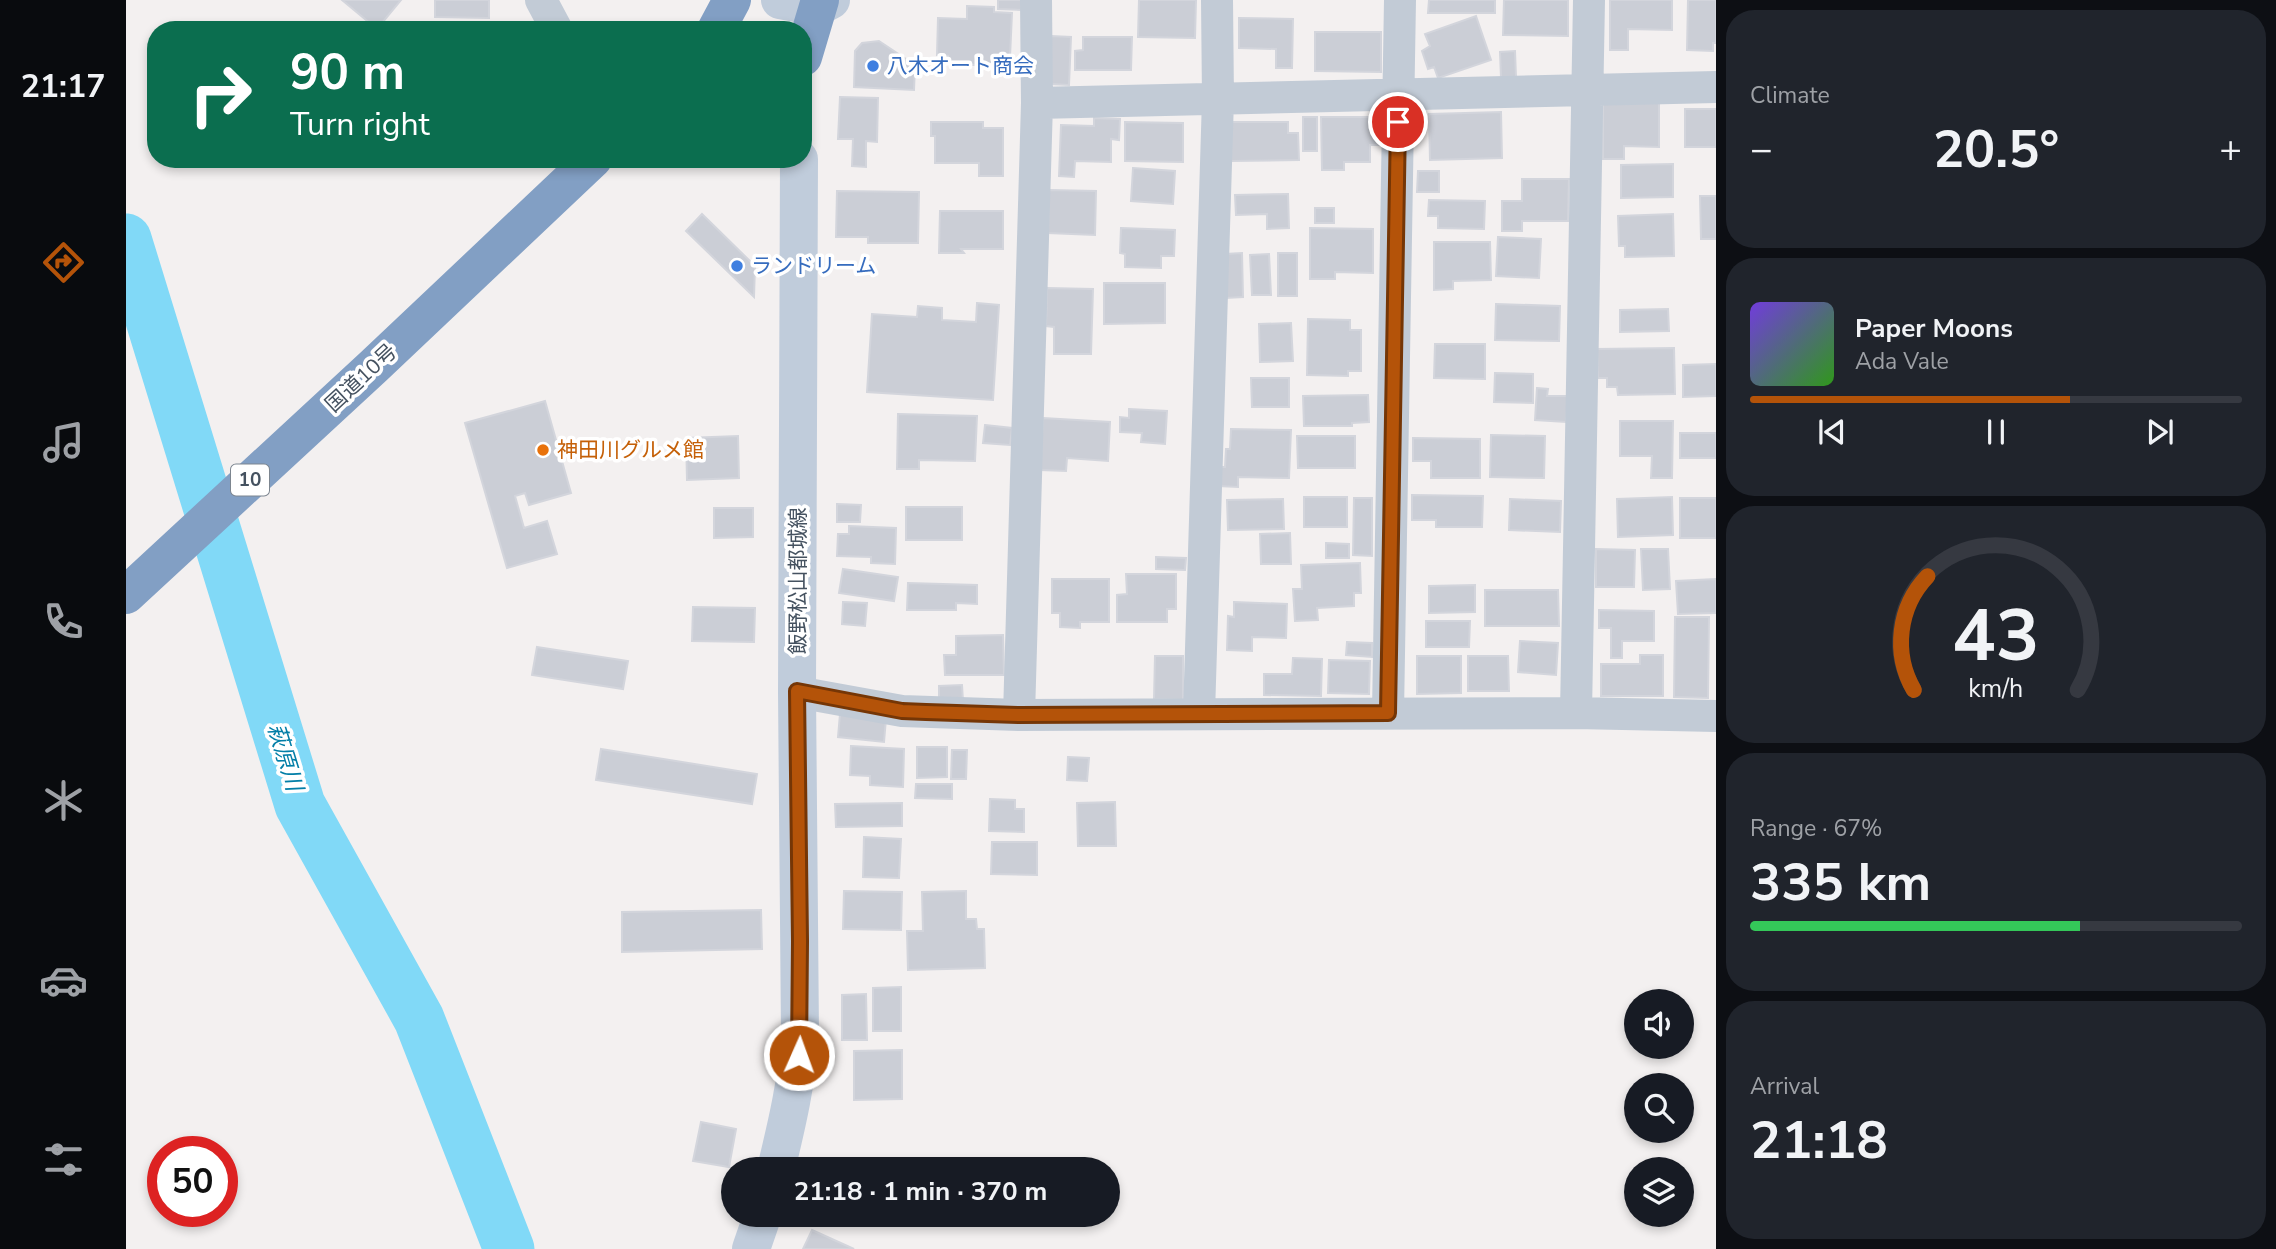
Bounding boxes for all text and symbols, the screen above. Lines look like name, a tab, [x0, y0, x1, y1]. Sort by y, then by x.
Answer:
text: 90 m	[290, 39, 405, 106]
icon: right	[175, 49, 266, 140]
place label: 八木オート商会	[887, 52, 1034, 80]
marker: 八木オート商会	[865, 58, 881, 74]
text: 21:17	[21, 65, 105, 108]
text: Climate	[1750, 80, 1830, 111]
pin	[1368, 92, 1428, 152]
text: Turn right	[290, 103, 430, 146]
icon: arrive	[1379, 103, 1417, 141]
text: 20.5°	[1933, 114, 2059, 185]
text: −	[1750, 124, 1773, 175]
text: +	[2219, 124, 2242, 175]
icon: directions	[39, 238, 88, 287]
place label: ランドリーム	[751, 252, 876, 280]
marker: ランドリーム	[729, 258, 745, 274]
text: Paper Moons	[1855, 311, 2013, 346]
street label: 国道10号	[319, 338, 403, 418]
text: Ada Vale	[1855, 346, 1949, 377]
icon: previous	[1813, 413, 1851, 451]
icon: pause	[1977, 413, 2015, 451]
icon: next	[2141, 413, 2179, 451]
icon: music	[39, 418, 88, 467]
place label: 神田川グルメ館	[557, 436, 704, 464]
marker: 神田川グルメ館	[535, 442, 551, 458]
road number: 10	[231, 464, 269, 495]
street label: 飯野松山都城線	[784, 508, 812, 655]
text: 43	[1952, 587, 2040, 687]
icon: phone	[39, 597, 88, 646]
text: km/h	[1968, 672, 2024, 706]
water label: 萩原川	[260, 719, 311, 797]
icon: climate	[39, 776, 88, 825]
text: Range · 67%	[1750, 813, 1882, 844]
text: 335 km	[1750, 847, 1931, 918]
icon: car	[39, 956, 88, 1005]
map controls	[1624, 989, 1694, 1227]
button: sound	[1624, 989, 1694, 1059]
position arrow	[762, 1018, 836, 1092]
text: Arrival	[1750, 1071, 1819, 1102]
button: search	[1624, 1073, 1694, 1143]
text: 21:18	[1750, 1105, 1888, 1176]
icon: filters	[39, 1135, 88, 1184]
speed limit sign: 50	[147, 1136, 238, 1227]
button: layers	[1624, 1157, 1694, 1227]
text: 21:18 · 1 min · 370 m	[794, 1174, 1047, 1209]

